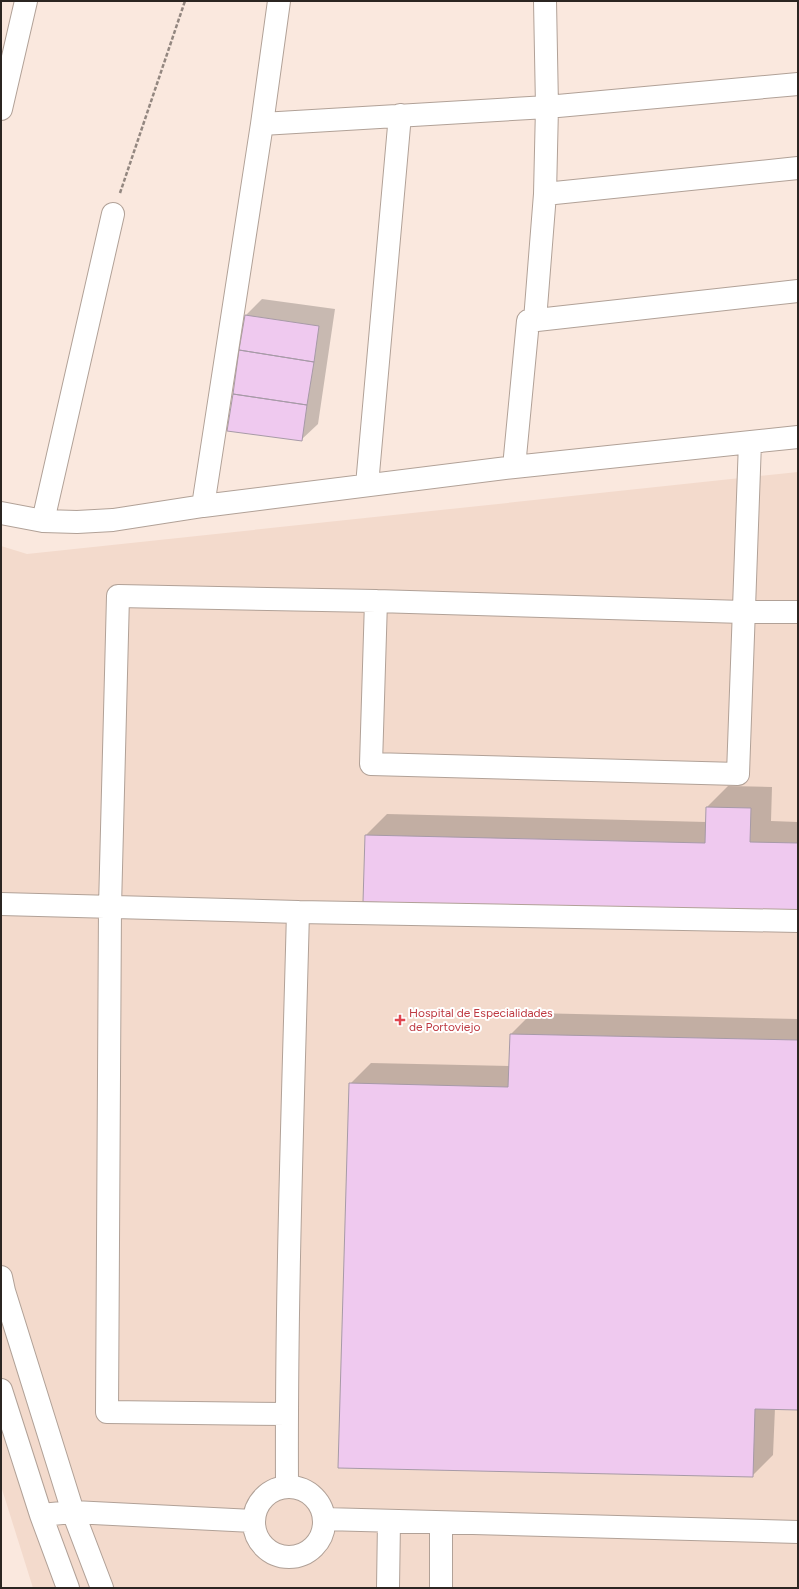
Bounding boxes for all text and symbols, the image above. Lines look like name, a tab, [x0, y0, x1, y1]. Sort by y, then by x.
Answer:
place label: Hospital de Especialidades de Portoviejo	[409, 1006, 553, 1034]
marker: Hospital de Especialidades de Portoviejo	[394, 1014, 406, 1026]

